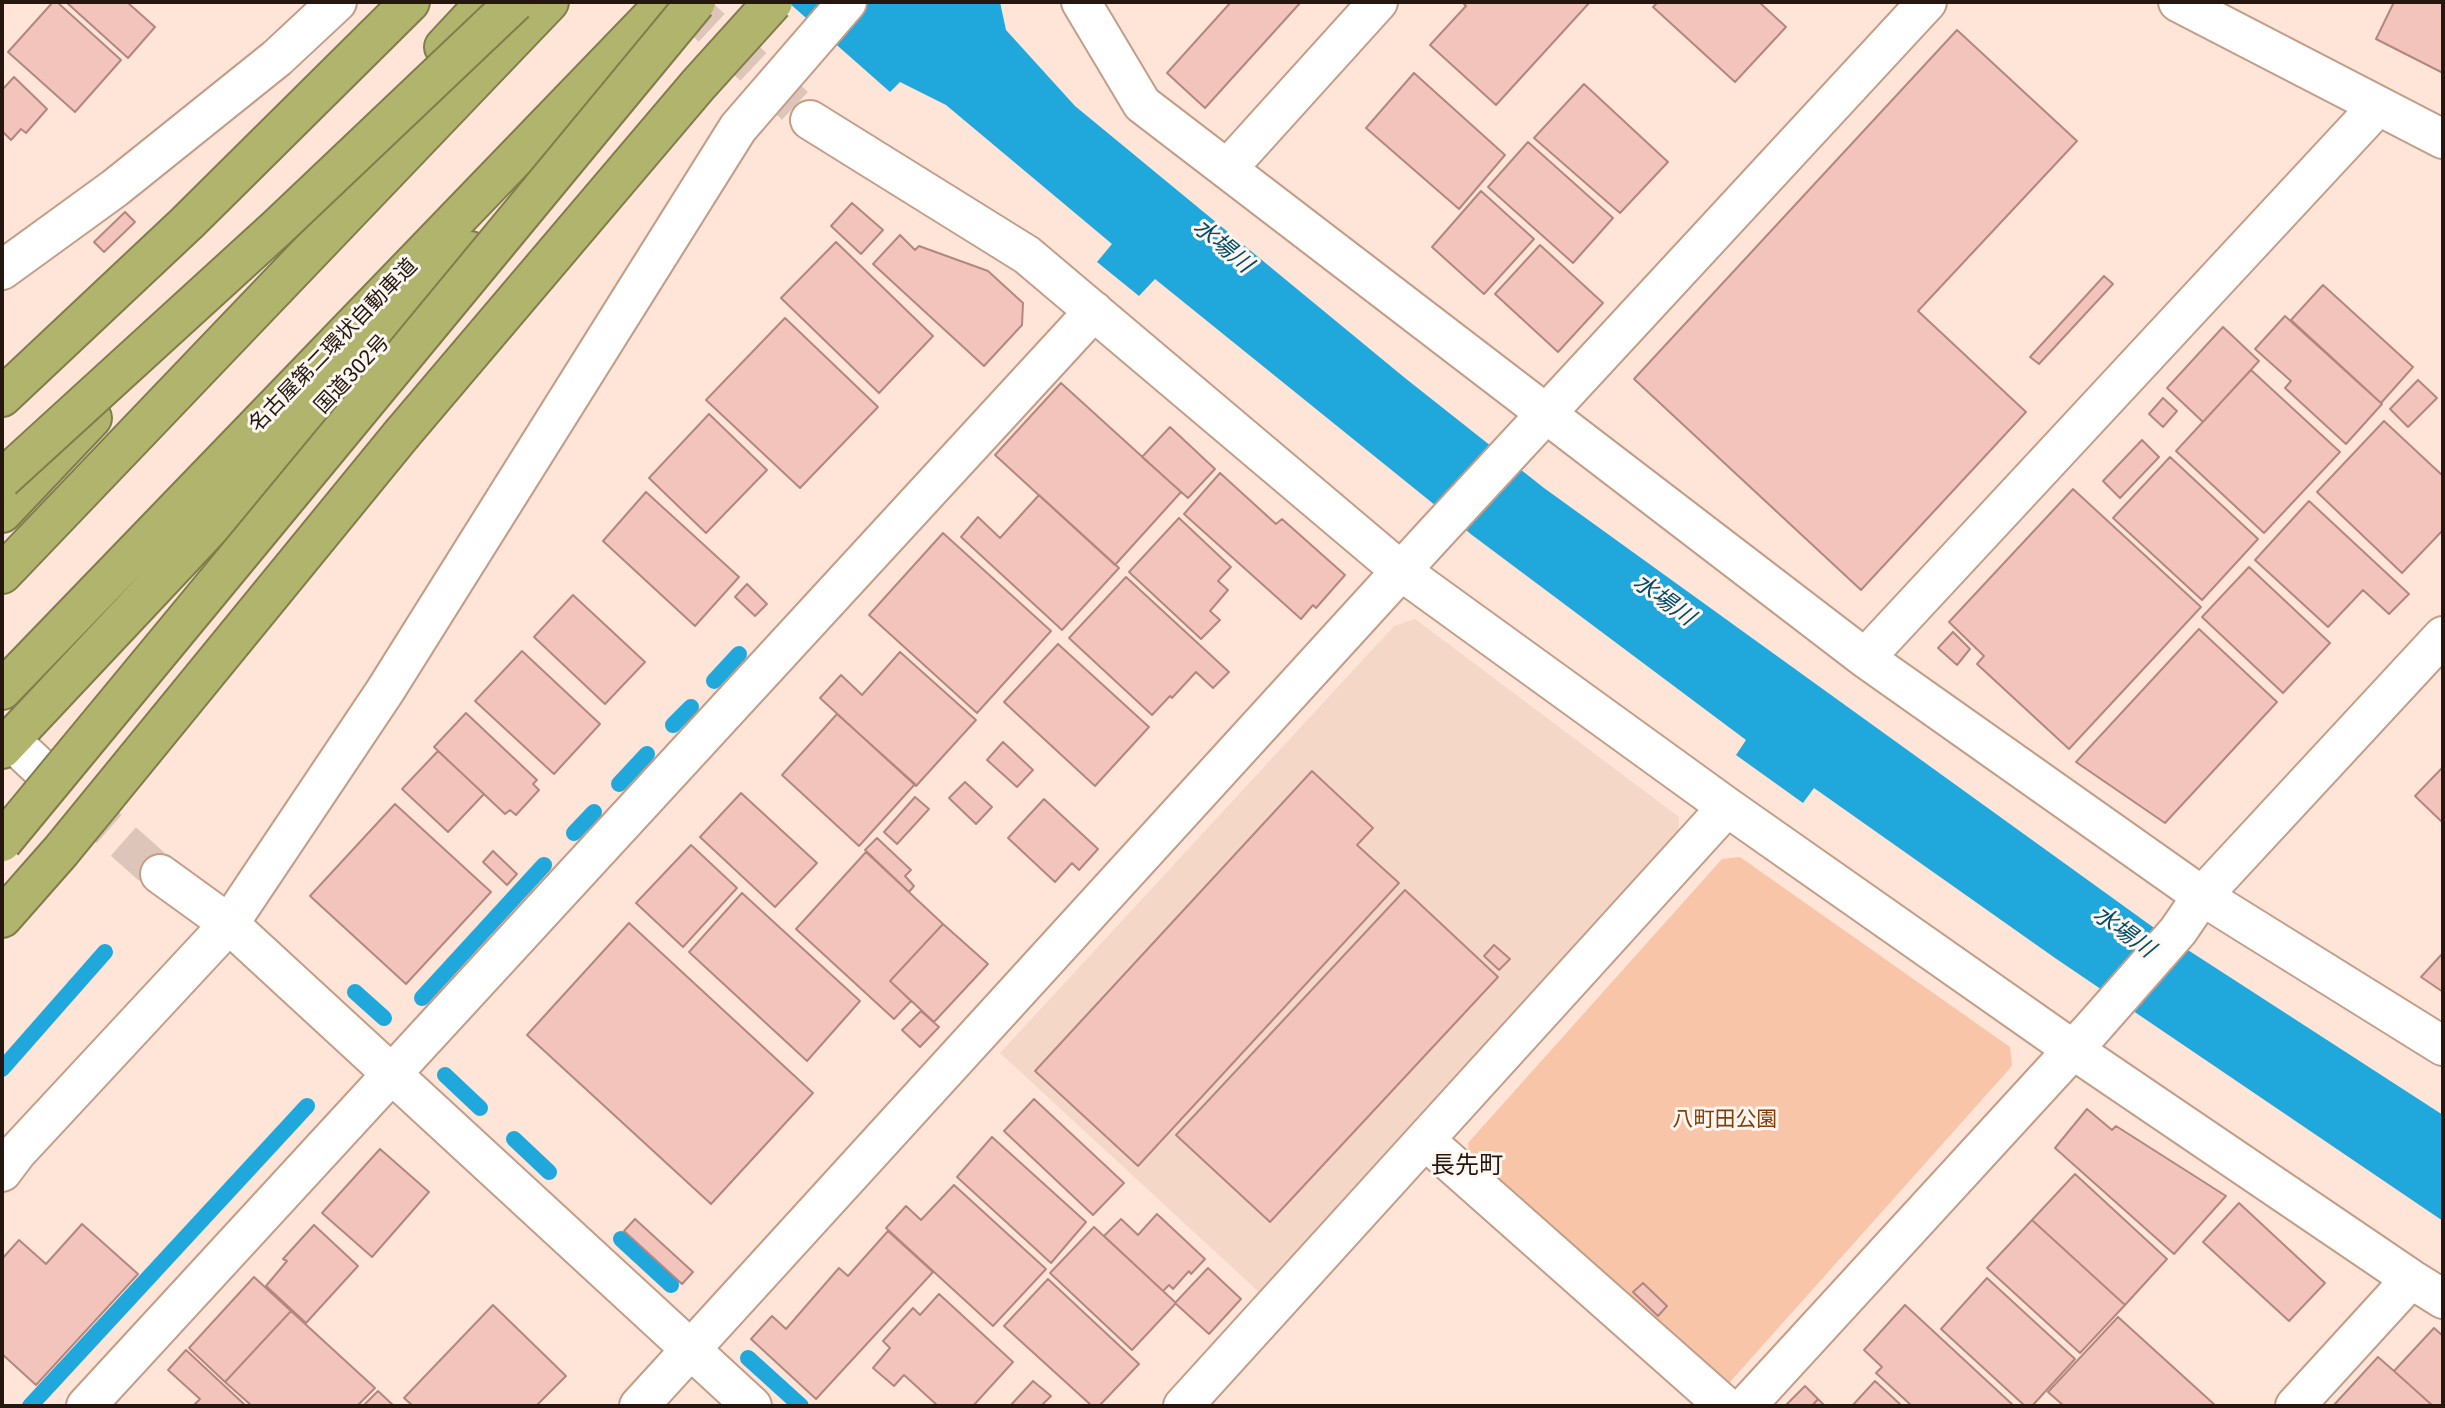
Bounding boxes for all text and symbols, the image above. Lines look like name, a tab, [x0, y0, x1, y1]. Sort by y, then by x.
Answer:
water label: 水場川	[1187, 214, 1257, 280]
street label: 名古屋第二環状自動車道	[245, 254, 423, 438]
street label: 国道302号	[310, 330, 396, 420]
water label: 水場川	[1627, 570, 1699, 632]
water label: 水場川	[2087, 902, 2159, 964]
park label: 八町田公園	[1673, 1108, 1777, 1134]
district label: 長先町	[1431, 1153, 1503, 1181]

